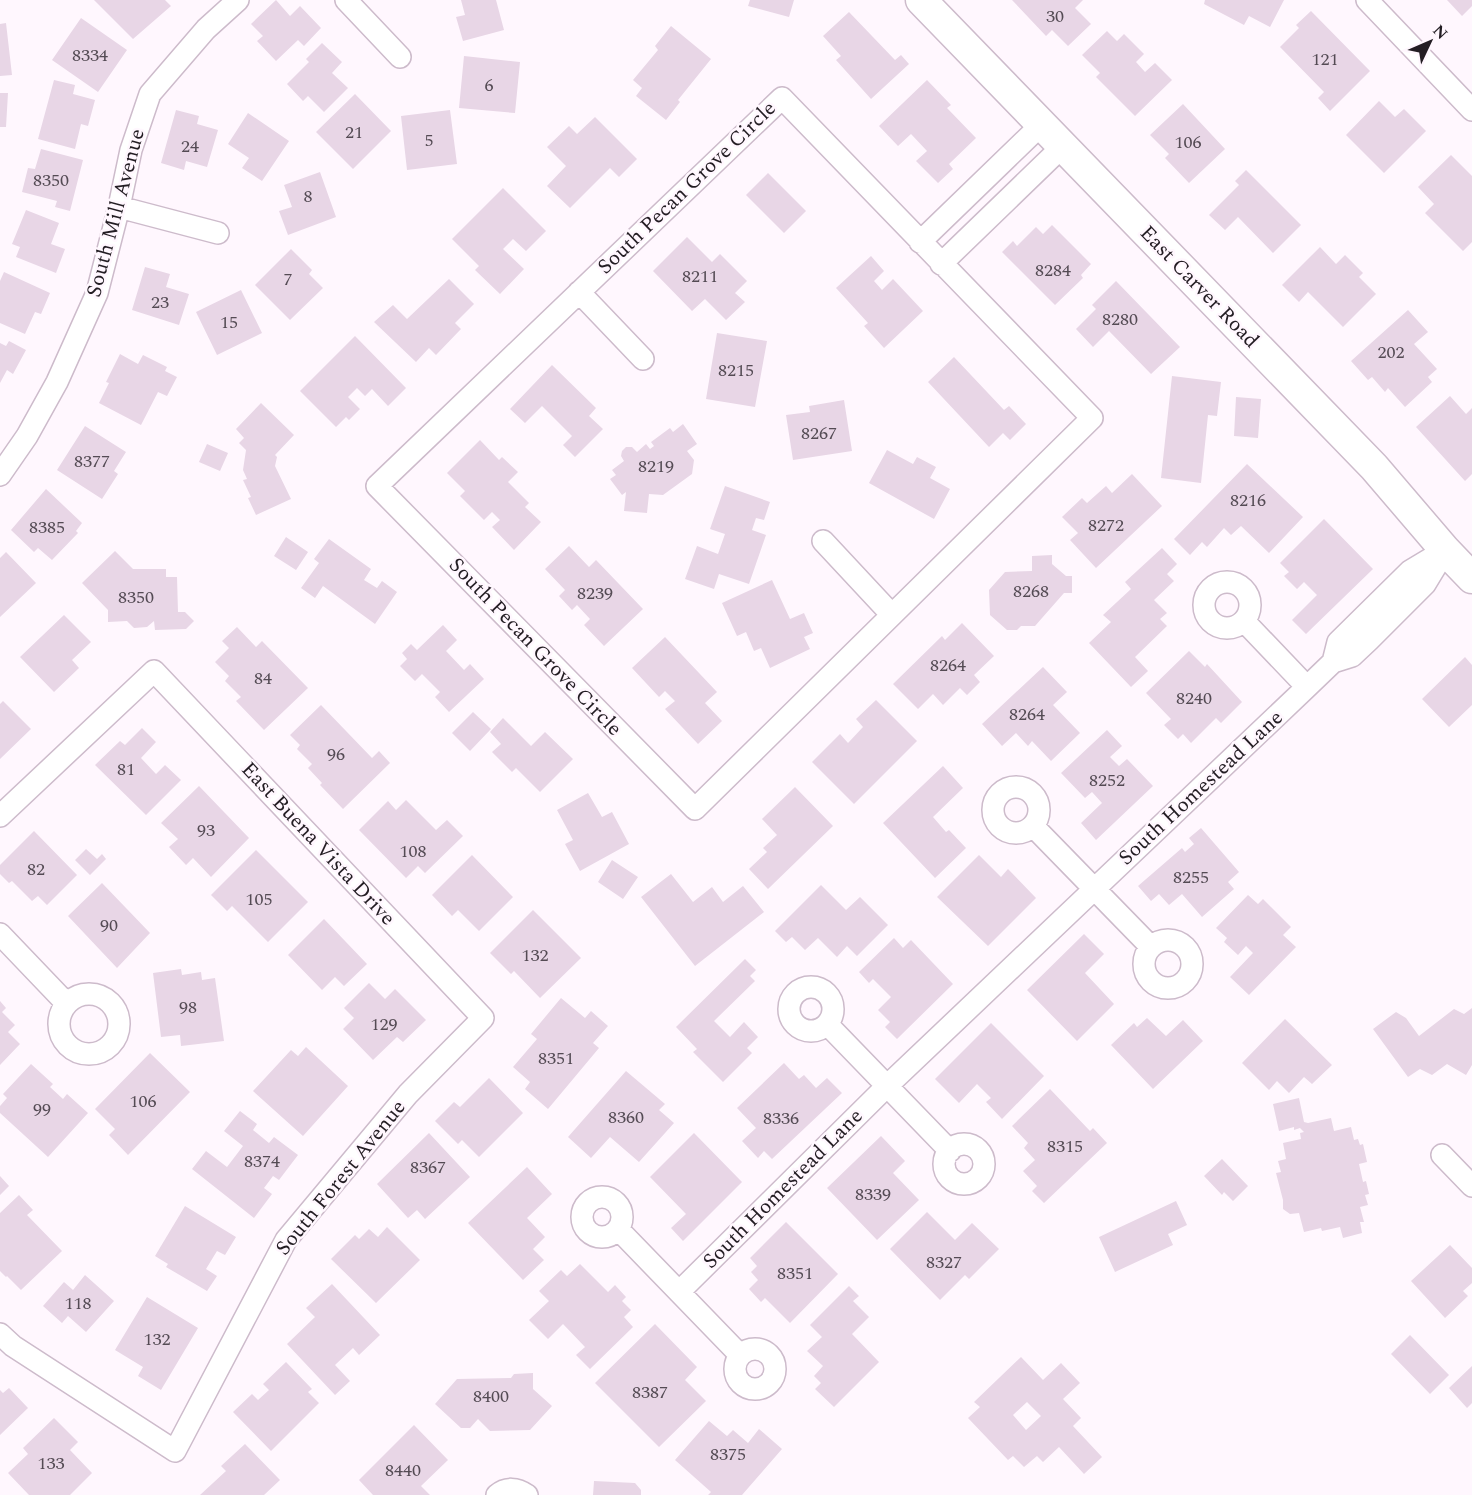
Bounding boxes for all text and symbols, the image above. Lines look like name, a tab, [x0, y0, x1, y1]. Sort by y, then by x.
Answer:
house number: 30	[1046, 3, 1064, 30]
north arrow	[1400, 12, 1460, 72]
text: N	[1427, 19, 1453, 45]
house number: 8334	[72, 42, 108, 69]
house number: 121	[1312, 46, 1339, 73]
house number: 6	[485, 72, 494, 99]
street label: South Pecan Grove Circle	[590, 94, 784, 282]
house number: 21	[345, 119, 363, 146]
street label: South Mill Avenue	[78, 125, 154, 301]
house number: 5	[425, 127, 434, 154]
house number: 106	[1175, 129, 1202, 156]
house number: 24	[181, 133, 199, 160]
house number: 8350	[33, 167, 69, 194]
house number: 8	[304, 183, 313, 210]
street label: East Carver Road	[1132, 218, 1266, 356]
house number: 8284	[1035, 257, 1071, 284]
house number: 8211	[682, 263, 718, 290]
house number: 7	[284, 266, 293, 293]
house number: 23	[151, 289, 169, 316]
house number: 8280	[1102, 306, 1138, 333]
house number: 15	[220, 309, 238, 336]
house number: 202	[1378, 339, 1405, 366]
house number: 8215	[718, 357, 754, 384]
house number: 8267	[801, 420, 837, 447]
house number: 8377	[74, 448, 110, 475]
house number: 8219	[638, 453, 674, 480]
house number: 8216	[1230, 487, 1266, 514]
house number: 8272	[1088, 512, 1124, 539]
house number: 8385	[29, 514, 65, 541]
street label: South Pecan Grove Circle	[441, 550, 629, 744]
house number: 8268	[1013, 578, 1049, 605]
house number: 8239	[577, 580, 613, 607]
house number: 8350	[118, 584, 154, 611]
house number: 8264	[930, 652, 966, 679]
house number: 84	[254, 665, 272, 692]
house number: 8240	[1176, 685, 1212, 712]
house number: 8264	[1009, 701, 1045, 728]
street label: South Homestead Lane	[1111, 703, 1291, 873]
house number: 96	[327, 741, 345, 768]
street label: East Buena Vista Drive	[233, 755, 403, 933]
house number: 81	[117, 756, 135, 783]
house number: 8252	[1089, 767, 1125, 794]
house number: 93	[197, 817, 215, 844]
house number: 108	[400, 838, 427, 865]
house number: 82	[27, 856, 45, 883]
house number: 8255	[1173, 864, 1209, 891]
house number: 105	[246, 886, 273, 913]
house number: 90	[100, 912, 118, 939]
house number: 132	[522, 942, 549, 969]
house number: 98	[179, 994, 197, 1021]
house number: 129	[371, 1011, 398, 1038]
house number: 8351	[538, 1045, 574, 1072]
house number: 106	[130, 1088, 157, 1115]
street label: South Forest Avenue	[268, 1093, 414, 1263]
house number: 99	[33, 1096, 51, 1123]
street label: South Homestead Lane	[695, 1101, 871, 1277]
house number: 8360	[608, 1104, 644, 1131]
house number: 8336	[763, 1105, 799, 1132]
house number: 8315	[1047, 1133, 1083, 1160]
house number: 8374	[244, 1148, 280, 1175]
house number: 8367	[410, 1154, 446, 1181]
house number: 8339	[855, 1181, 891, 1208]
house number: 8327	[926, 1249, 962, 1276]
house number: 8351	[777, 1260, 813, 1287]
house number: 118	[65, 1290, 92, 1317]
house number: 132	[144, 1326, 171, 1353]
house number: 8387	[632, 1379, 668, 1406]
house number: 8400	[473, 1383, 509, 1410]
house number: 8375	[710, 1441, 746, 1468]
house number: 133	[38, 1450, 65, 1477]
house number: 8440	[385, 1457, 421, 1484]

